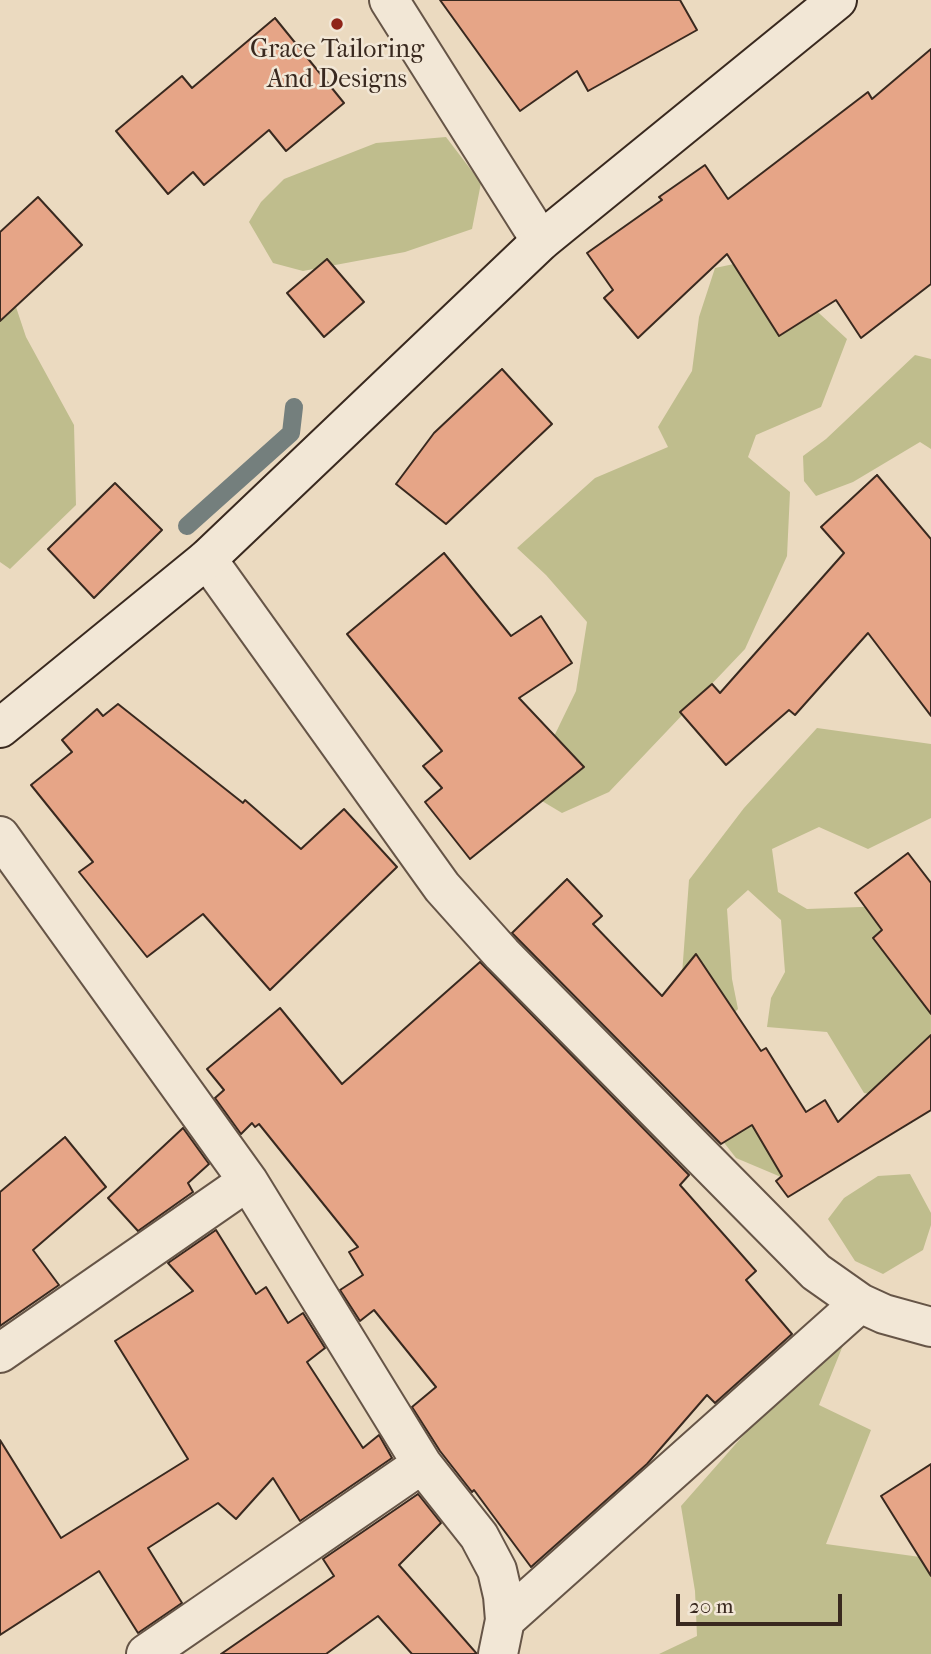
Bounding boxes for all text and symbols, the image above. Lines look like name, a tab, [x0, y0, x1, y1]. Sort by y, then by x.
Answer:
marker: Grace Tailoring And Designs	[329, 16, 345, 32]
place label: Grace Tailoring And Designs	[250, 35, 424, 96]
scale bar	[679, 1580, 845, 1624]
text: 20 m	[689, 1594, 733, 1618]

